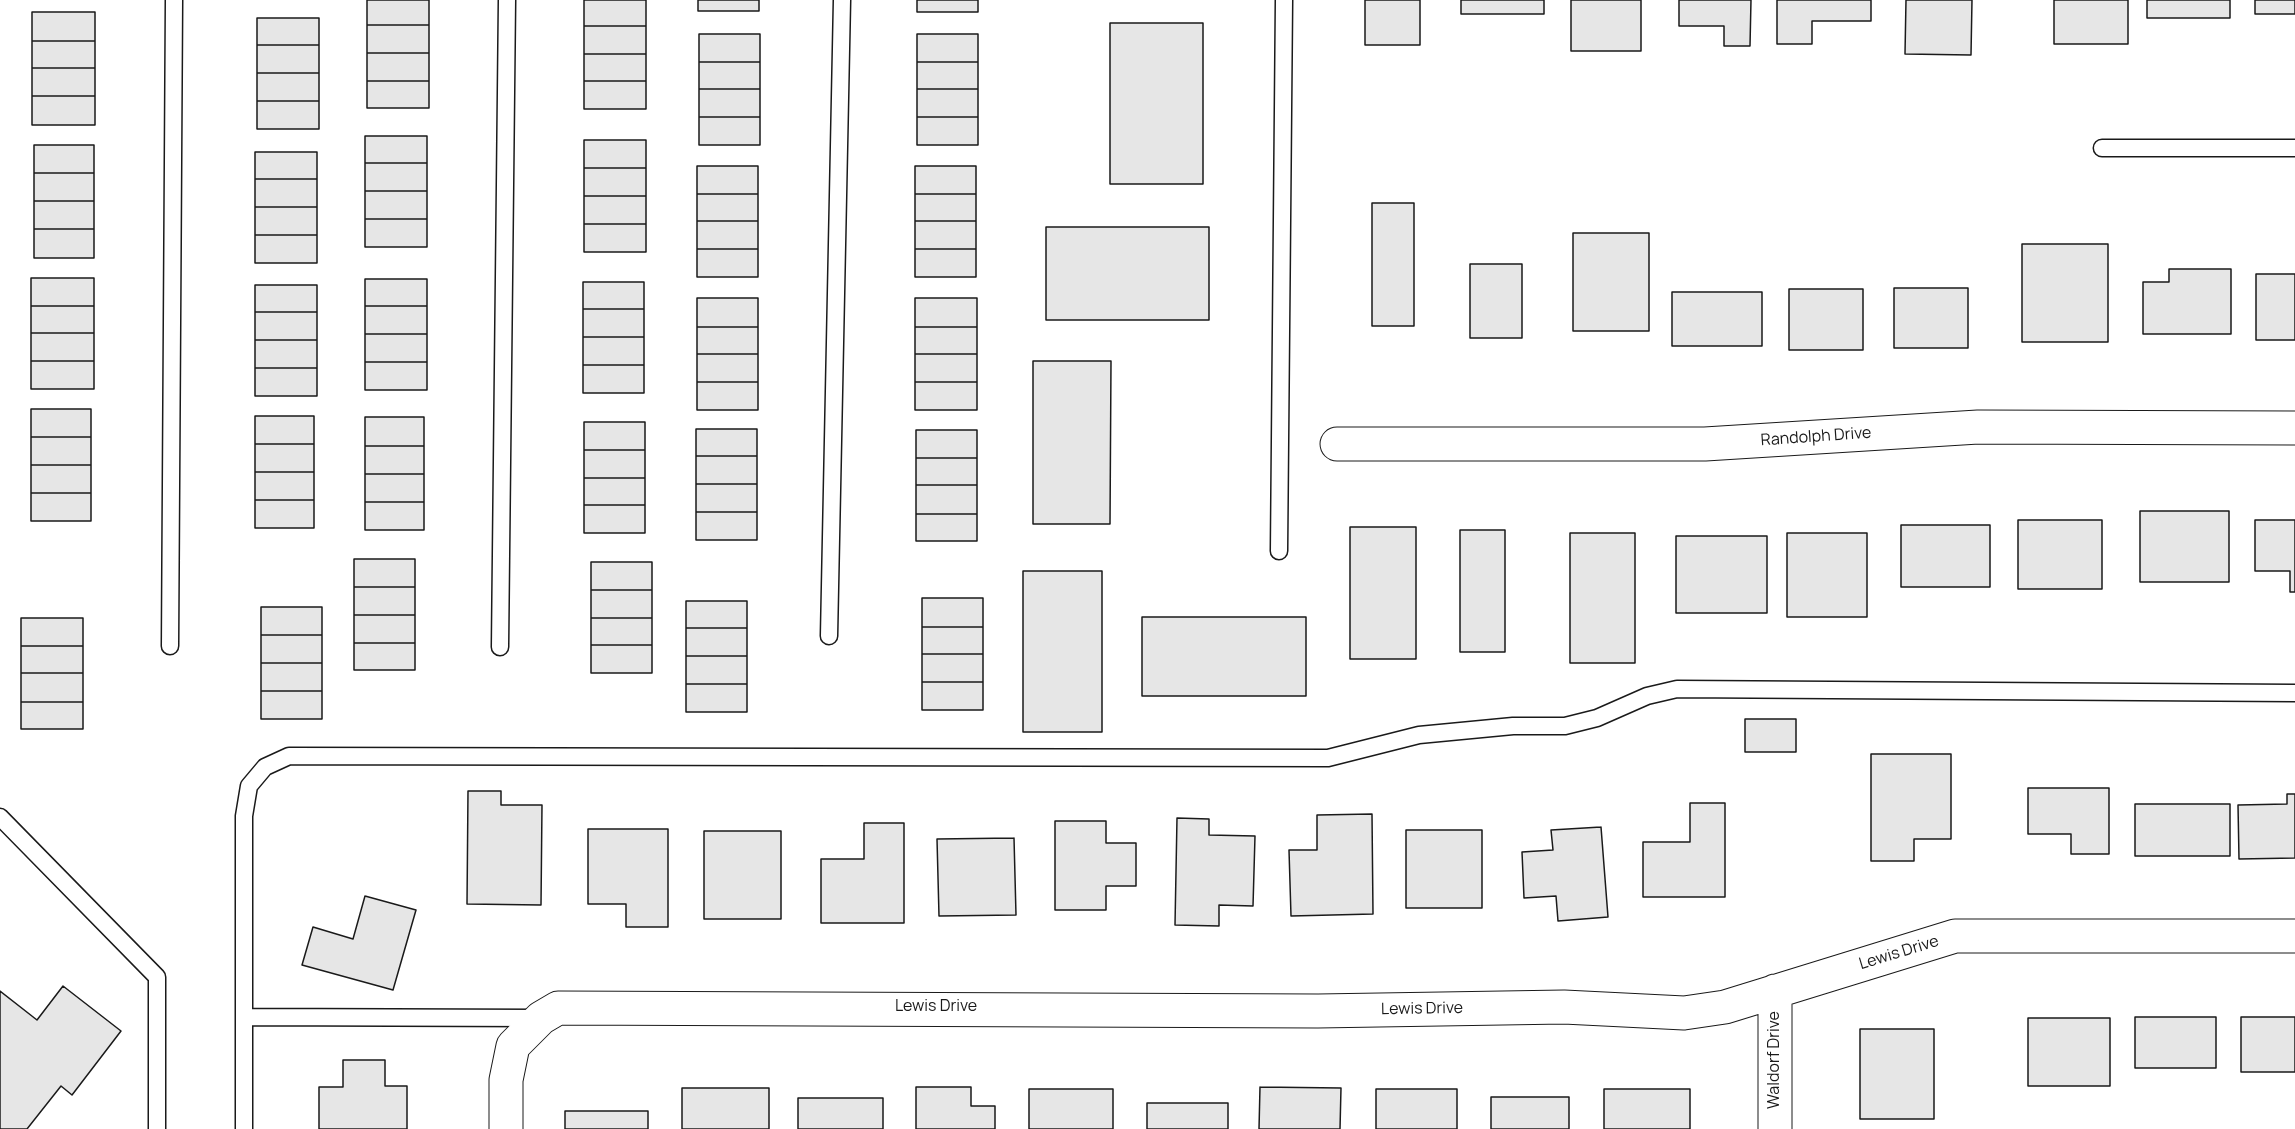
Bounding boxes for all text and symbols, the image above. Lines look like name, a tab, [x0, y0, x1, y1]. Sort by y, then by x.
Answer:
street label: Randolph Drive	[1760, 424, 1872, 450]
street label: Lewis Drive	[1857, 932, 1941, 974]
street label: Lewis Drive	[895, 997, 977, 1017]
street label: Lewis Drive	[1381, 999, 1463, 1019]
street label: Waldorf Drive	[1765, 1011, 1785, 1109]

